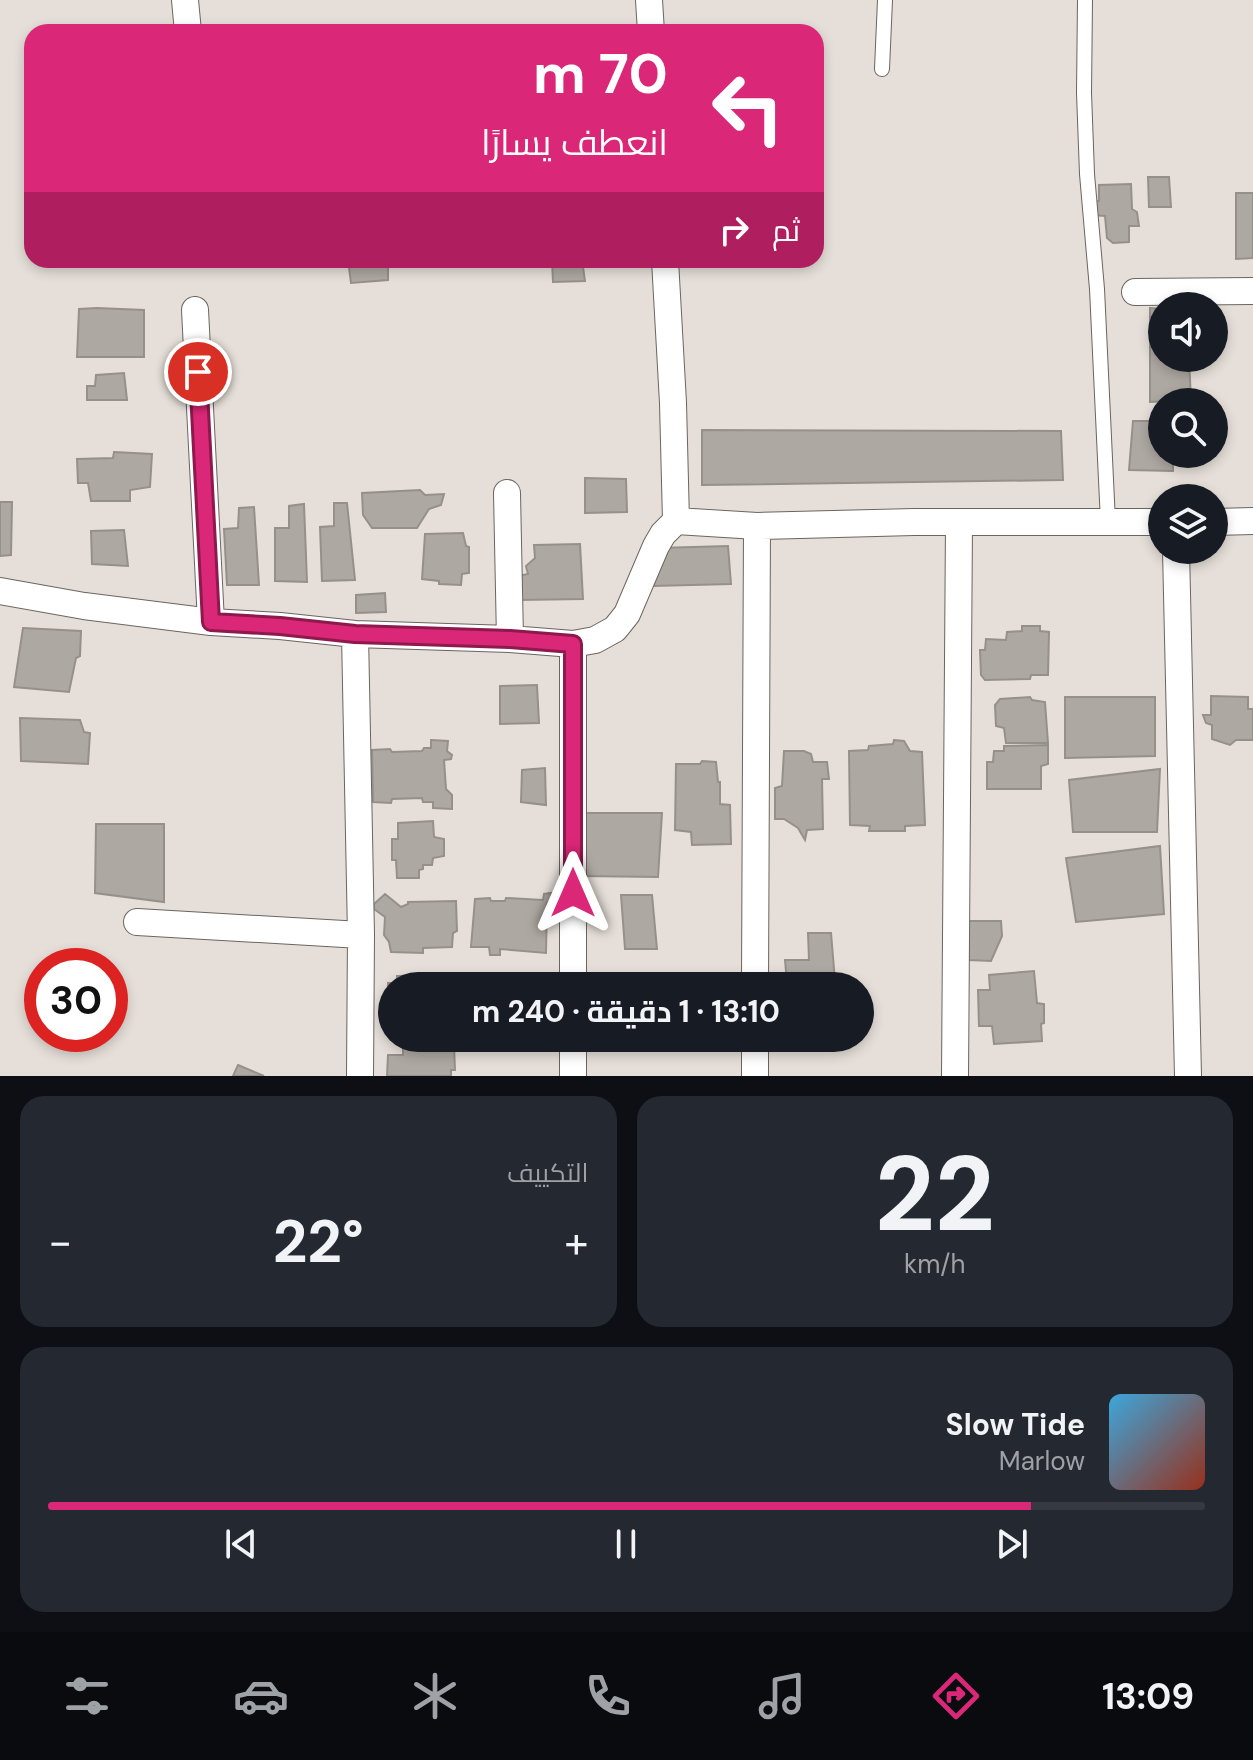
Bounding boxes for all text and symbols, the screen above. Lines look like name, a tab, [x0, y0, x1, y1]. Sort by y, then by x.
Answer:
text: 70 m	[533, 37, 668, 110]
icon: left	[696, 56, 800, 160]
text: انعطف يسارًا	[481, 119, 668, 166]
icon: right	[712, 208, 756, 252]
text: ثم	[772, 211, 800, 250]
map controls	[1148, 292, 1228, 564]
button: sound	[1148, 292, 1228, 372]
pin	[164, 338, 232, 406]
icon: arrive	[176, 350, 220, 394]
button: search	[1148, 388, 1228, 468]
button: layers	[1148, 484, 1228, 564]
position arrow	[531, 851, 615, 935]
speed limit sign: 30	[24, 948, 128, 1052]
text: 13:10 · 1 دقيقة · 240 m	[472, 992, 780, 1031]
text: 22	[875, 1127, 995, 1262]
text: التكييف	[507, 1156, 589, 1190]
text: 22°	[273, 1202, 364, 1281]
text: −	[48, 1213, 72, 1271]
text: +	[564, 1213, 589, 1271]
text: km/h	[904, 1247, 965, 1281]
text: Slow Tide	[946, 1405, 1085, 1444]
text: Marlow	[999, 1444, 1085, 1478]
icon: previous	[219, 1522, 263, 1566]
icon: pause	[604, 1522, 648, 1566]
icon: next	[990, 1522, 1034, 1566]
icon: filters	[59, 1668, 115, 1724]
icon: car	[233, 1668, 289, 1724]
icon: climate	[407, 1668, 463, 1724]
icon: phone	[580, 1668, 636, 1724]
icon: music	[754, 1668, 810, 1724]
icon: directions	[928, 1668, 984, 1724]
text: 13:09	[1102, 1673, 1194, 1720]

